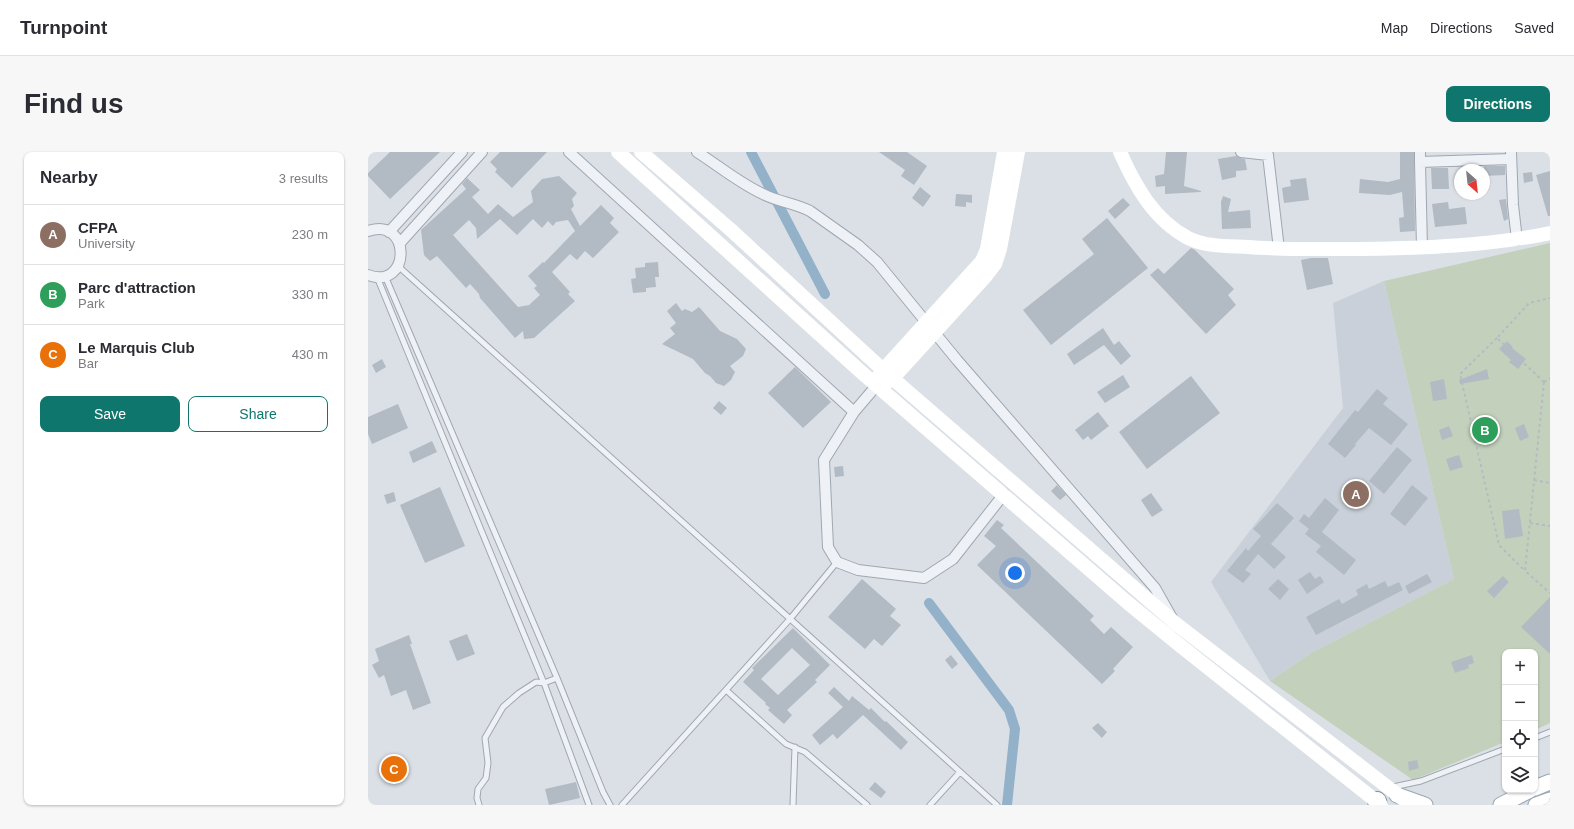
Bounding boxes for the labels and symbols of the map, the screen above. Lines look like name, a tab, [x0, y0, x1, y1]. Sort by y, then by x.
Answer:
north arrow	[1454, 164, 1490, 200]
pin: B	[1472, 415, 1498, 445]
pin: A	[1343, 479, 1369, 509]
your location	[1005, 563, 1025, 583]
pin: C	[381, 754, 407, 784]

